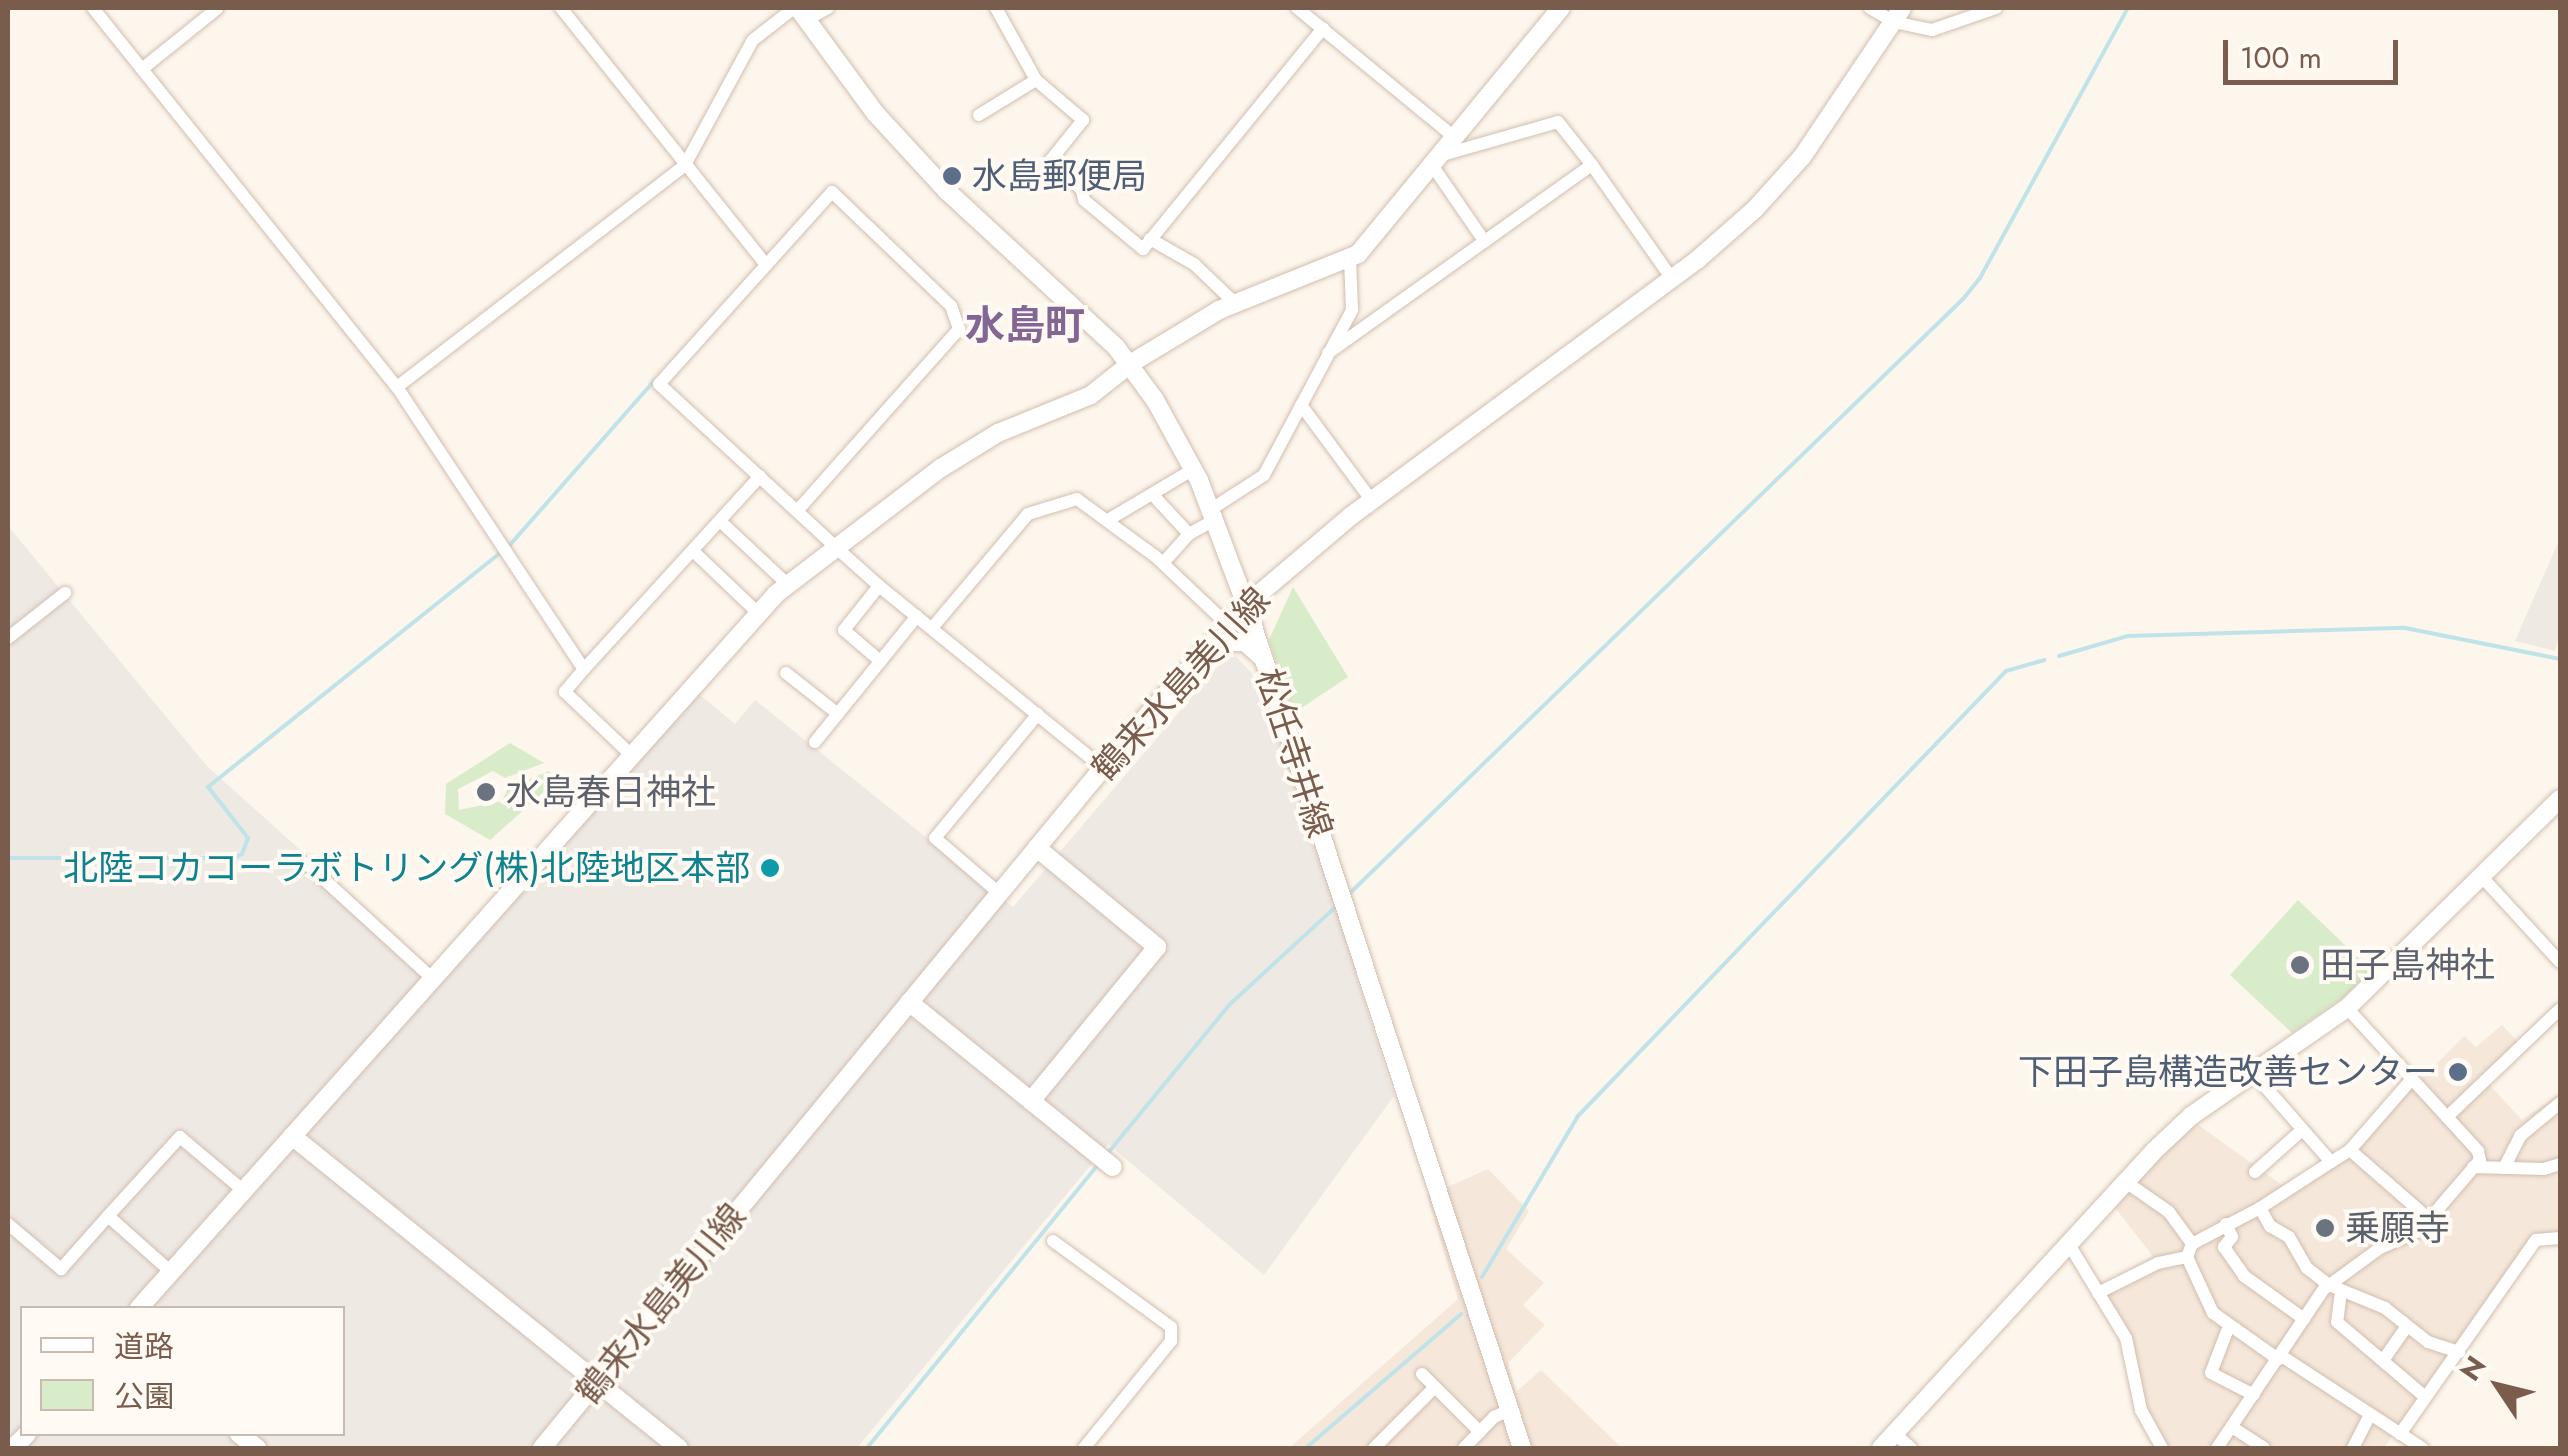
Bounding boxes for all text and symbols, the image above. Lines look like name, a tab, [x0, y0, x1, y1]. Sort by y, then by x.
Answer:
scale bar	[2228, 20, 2403, 82]
text: 100 m	[2240, 36, 2322, 79]
place label: 水島郵便局	[972, 155, 1147, 197]
marker: 水島郵便局	[941, 165, 963, 187]
district label: 水島町	[965, 301, 1085, 349]
street label: 鶴来水島美川線	[1083, 579, 1279, 789]
street label: 松任寺井線	[1247, 663, 1341, 843]
place label: 水島春日神社	[506, 771, 716, 813]
marker: 水島春日神社	[475, 781, 497, 803]
place label: 北陸コカコーラボトリング(株)北陸地区本部	[63, 847, 750, 889]
marker: 北陸コカコーラボトリング(株)北陸地区本部	[759, 857, 781, 879]
place label: 田子島神社	[2320, 944, 2495, 986]
marker: 田子島神社	[2289, 954, 2311, 976]
place label: 下田子島構造改善センター	[2018, 1051, 2438, 1093]
marker: 下田子島構造改善センター	[2447, 1061, 2469, 1083]
street label: 鶴来水島美川線	[568, 1196, 754, 1412]
place label: 乗願寺	[2345, 1207, 2450, 1249]
marker: 乗願寺	[2314, 1217, 2336, 1239]
legend	[20, 1306, 345, 1436]
text: 道路	[114, 1325, 174, 1368]
north arrow	[2448, 1336, 2548, 1436]
text: N	[2450, 1348, 2496, 1389]
text: 公園	[114, 1375, 174, 1418]

